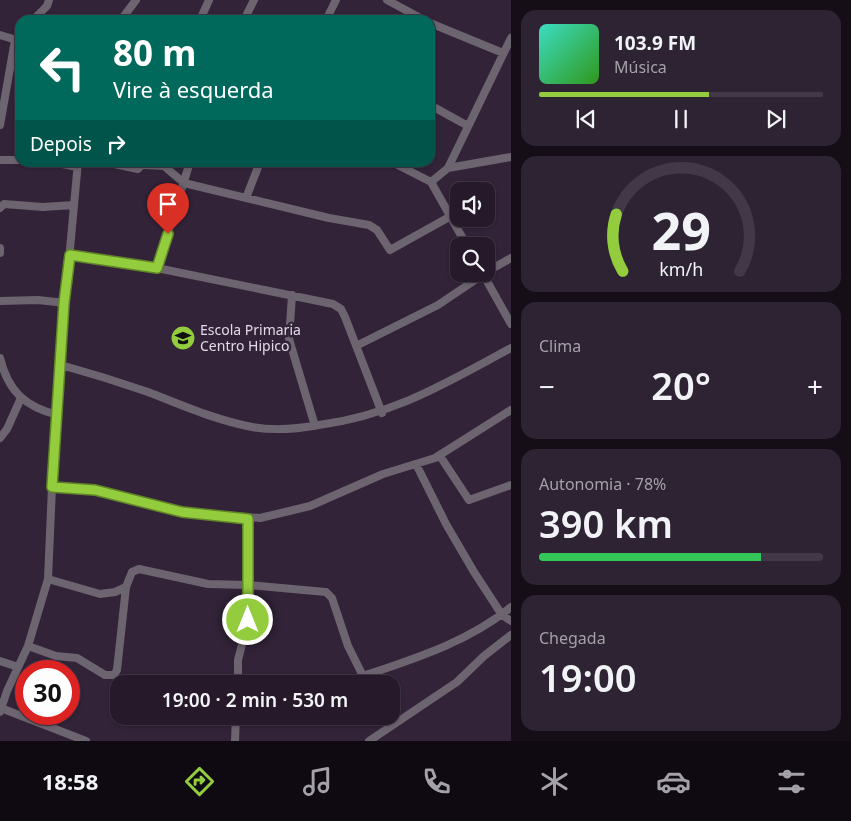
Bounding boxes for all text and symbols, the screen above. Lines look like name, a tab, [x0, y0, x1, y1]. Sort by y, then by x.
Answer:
text: 80 m	[113, 29, 196, 76]
text: 103.9 FM	[614, 30, 696, 56]
icon: left	[30, 35, 95, 100]
text: Música	[614, 56, 667, 78]
text: Vire à esquerda	[113, 74, 274, 104]
icon: previous	[572, 105, 600, 133]
icon: pause	[667, 105, 695, 133]
icon: next	[762, 105, 790, 133]
icon: right	[102, 130, 130, 158]
text: Depois	[30, 131, 92, 157]
map controls	[450, 182, 495, 282]
button: sound	[450, 182, 495, 227]
pin	[147, 183, 189, 234]
icon: arrive	[154, 190, 182, 218]
text: 29	[651, 194, 711, 265]
button: search	[450, 237, 495, 282]
text: km/h	[659, 257, 703, 281]
place label: Escola Primaria Centro Hipico	[200, 320, 301, 355]
school or university icon: Escola Primaria Centro Hipico	[170, 325, 196, 351]
text: Clima	[539, 335, 581, 357]
text: 20°	[651, 359, 711, 411]
text: −	[539, 367, 555, 405]
text: +	[807, 367, 823, 405]
text: Autonomia · 78%	[539, 473, 666, 495]
text: 390 km	[539, 497, 673, 549]
position arrow	[221, 593, 273, 645]
text: Chegada	[539, 627, 606, 649]
text: 19:00	[539, 651, 636, 703]
speed limit sign: 30	[15, 660, 80, 725]
text: 19:00 · 2 min · 530 m	[162, 687, 348, 713]
icon: directions	[182, 764, 217, 799]
icon: music	[300, 764, 335, 799]
icon: phone	[419, 764, 454, 799]
icon: climate	[537, 764, 572, 799]
icon: car	[656, 764, 691, 799]
icon: filters	[774, 764, 809, 799]
text: 18:58	[42, 766, 98, 796]

